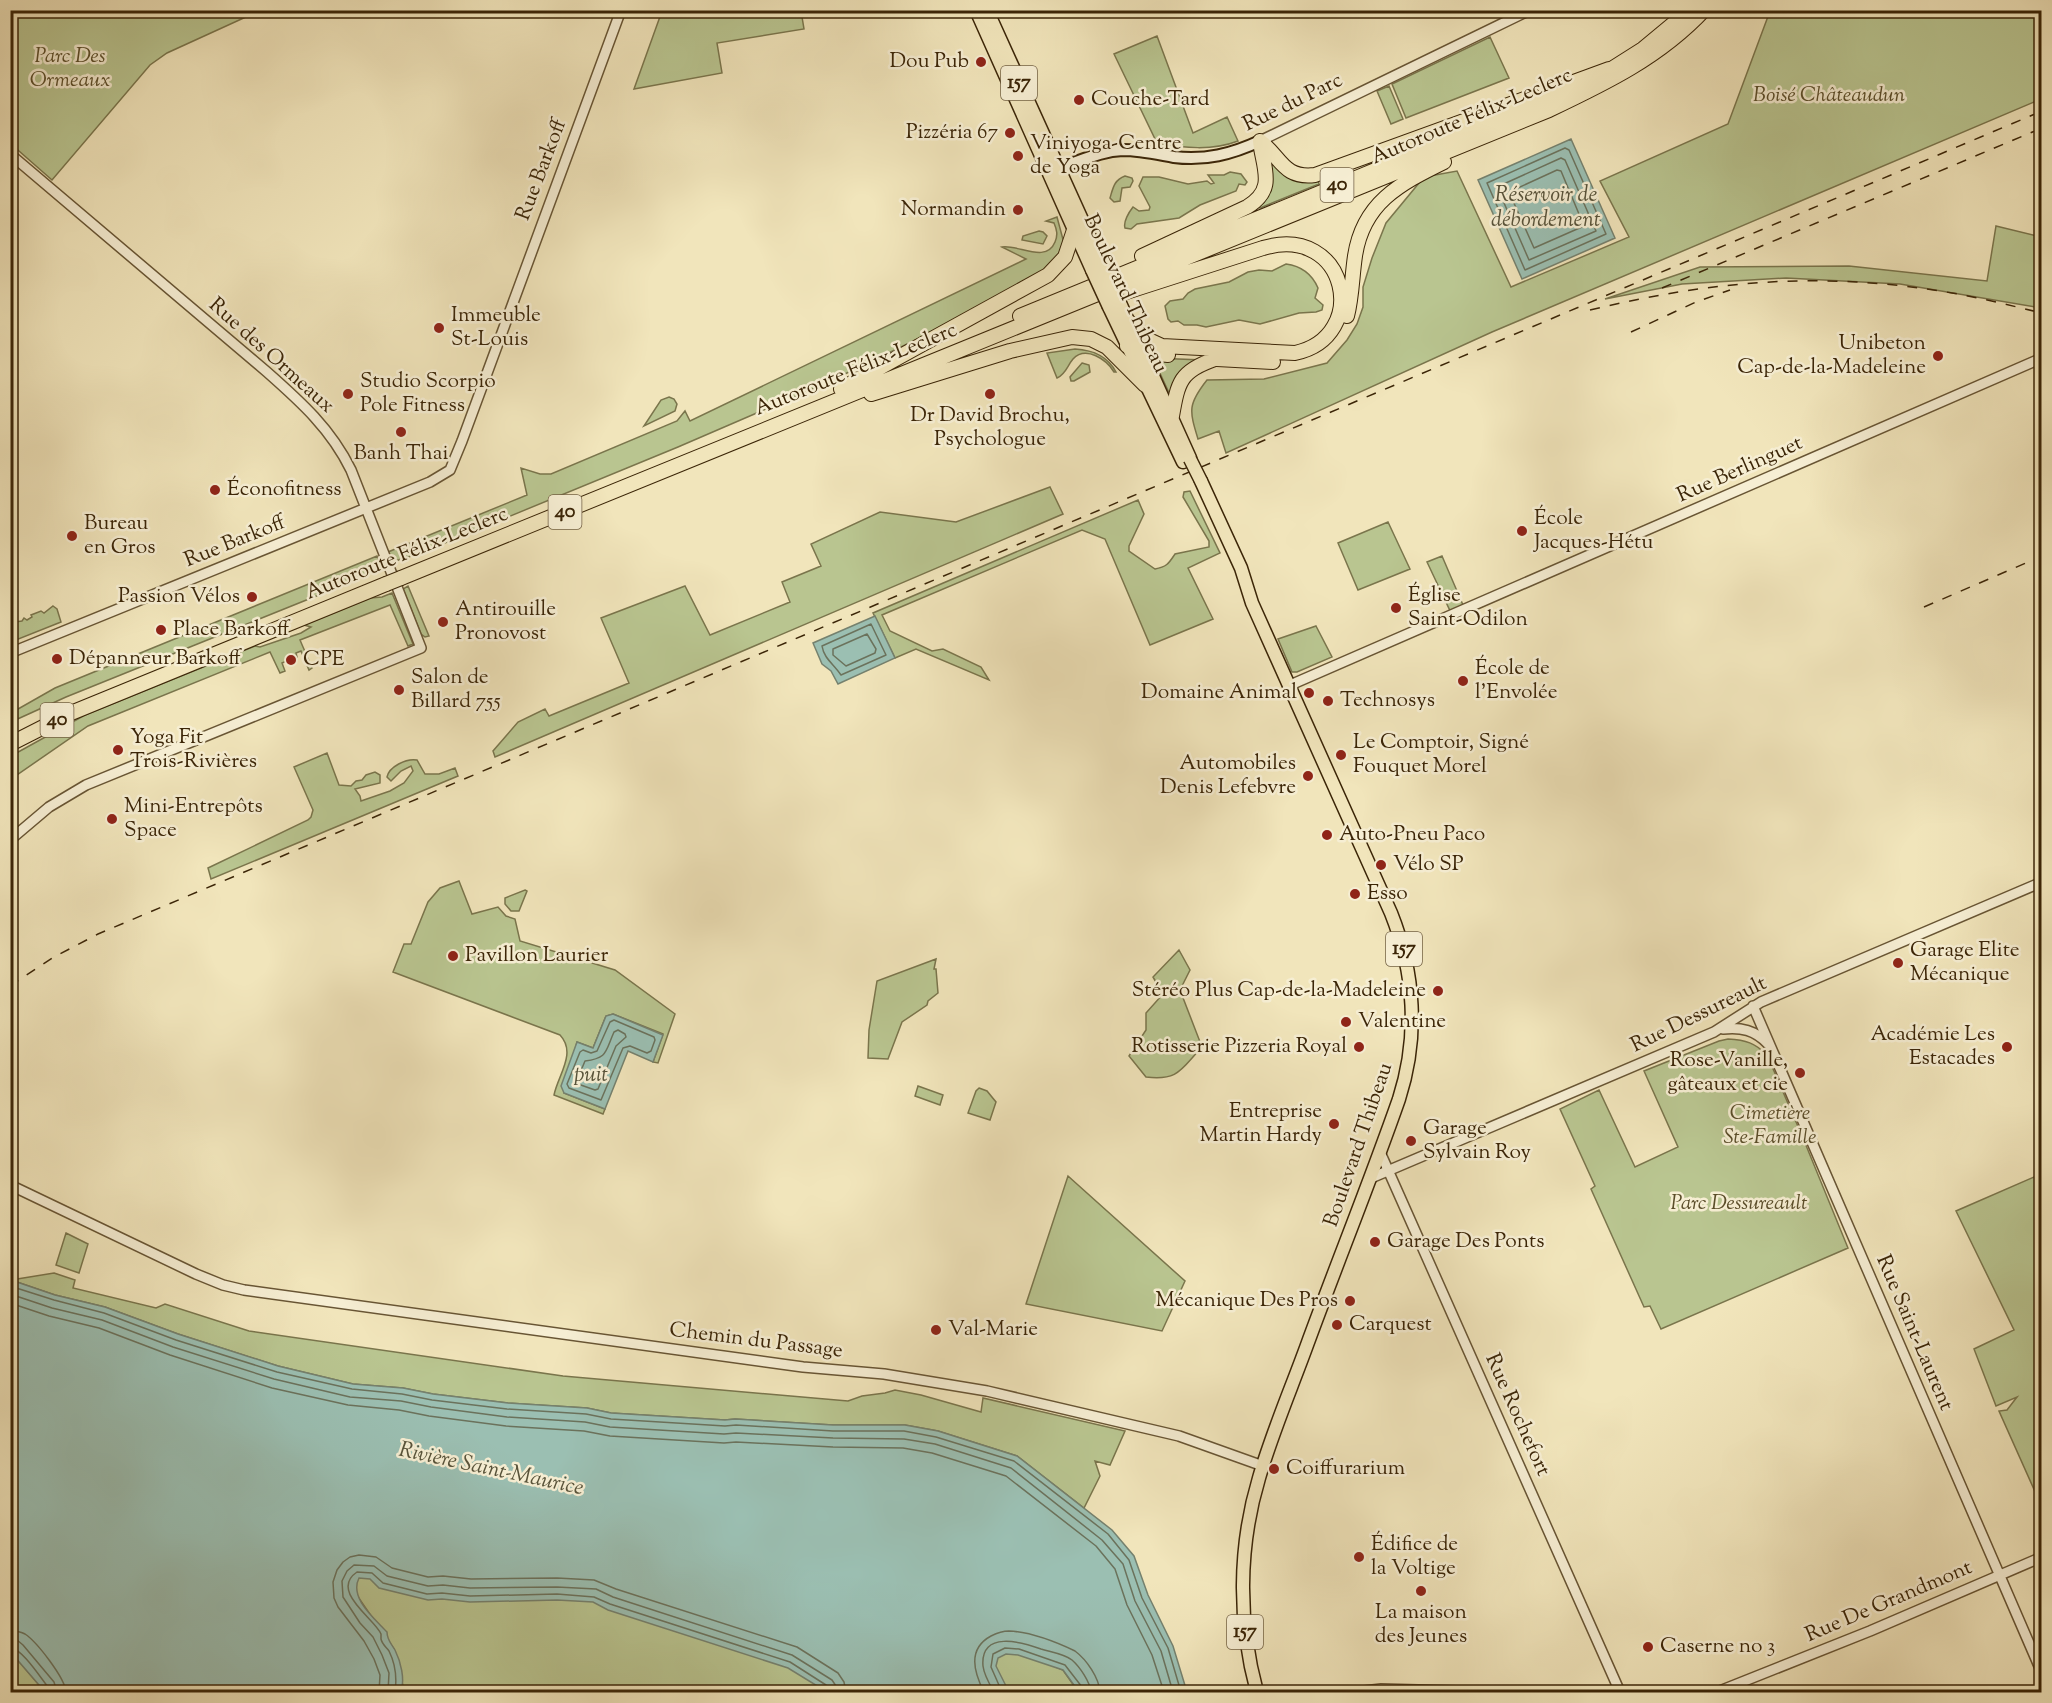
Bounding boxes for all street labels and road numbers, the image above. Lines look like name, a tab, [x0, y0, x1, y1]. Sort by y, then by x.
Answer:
street label: Autoroute Félix-Leclerc	[1367, 61, 1577, 173]
road number: 157	[1001, 66, 1037, 100]
street label: Rue du Parc	[1238, 66, 1348, 140]
street label: Rue Barkoff	[509, 114, 576, 225]
road number: 40	[1320, 168, 1354, 202]
street label: Boulevard Thibeau	[1075, 210, 1175, 378]
street label: Rue des Ormeaux	[201, 291, 341, 421]
street label: Autoroute Félix-Leclerc	[750, 316, 962, 424]
street label: Rue Berlinguet	[1672, 429, 1808, 511]
road number: 40	[548, 495, 582, 529]
street label: Autoroute Félix-Leclerc	[301, 500, 513, 608]
street label: Rue Barkoff	[180, 508, 291, 576]
road number: 40	[40, 703, 74, 737]
road number: 157	[1386, 932, 1422, 966]
street label: Rue Dessureault	[1626, 969, 1772, 1061]
street label: Boulevard Thibeau	[1317, 1059, 1401, 1231]
street label: Rue Saint-Laurent	[1868, 1250, 1960, 1416]
street label: Chemin du Passage	[668, 1315, 844, 1367]
street label: Rue Rochefort	[1477, 1349, 1557, 1481]
street label: Rue De Grandmont	[1801, 1553, 1977, 1651]
road number: 157	[1227, 1615, 1263, 1649]

